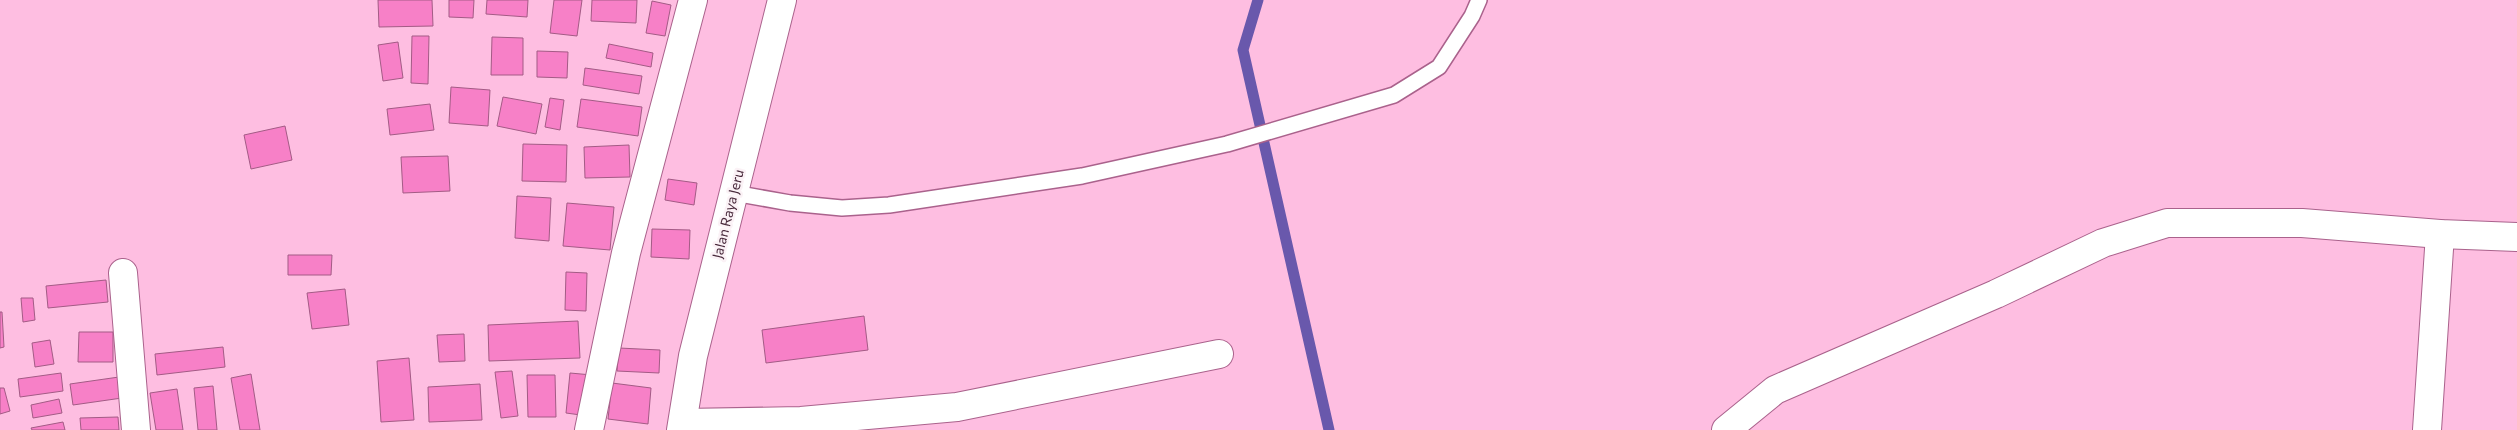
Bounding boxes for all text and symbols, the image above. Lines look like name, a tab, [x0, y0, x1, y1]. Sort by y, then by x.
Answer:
street label: Jalan Raya Jeru	[708, 167, 747, 260]

